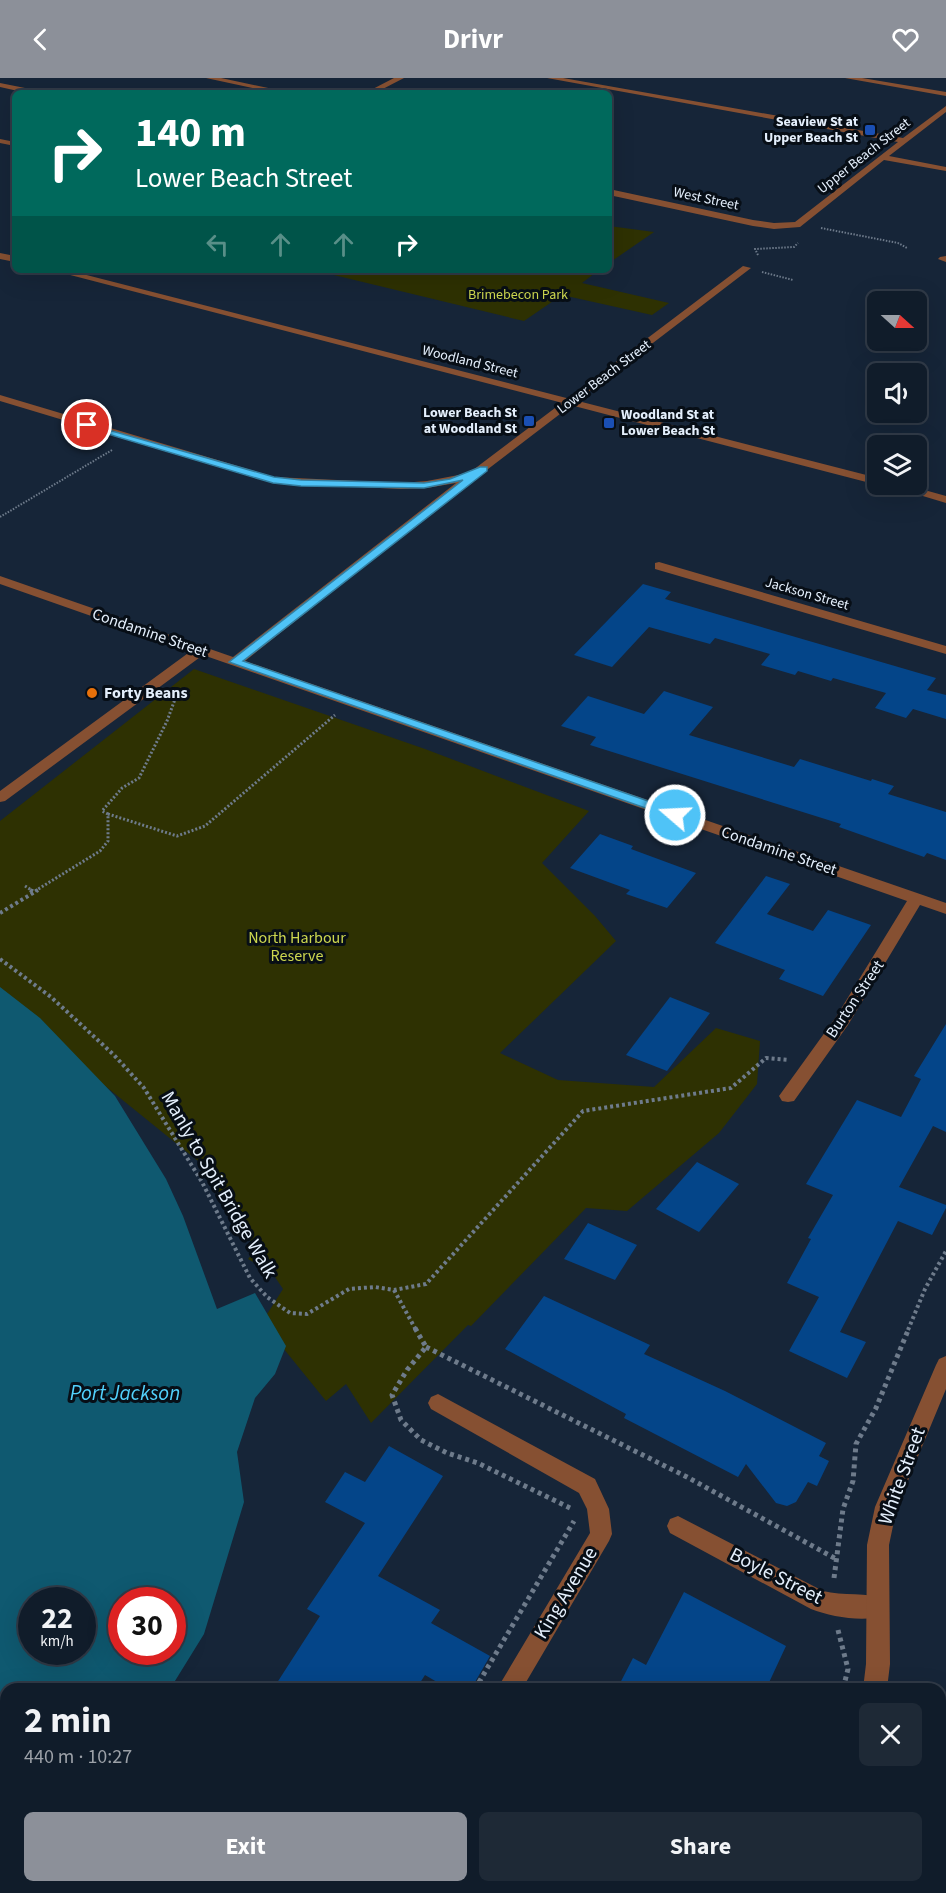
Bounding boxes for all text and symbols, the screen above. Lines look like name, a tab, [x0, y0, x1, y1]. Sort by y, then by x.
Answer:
text: Drivr	[443, 20, 503, 59]
icon: back	[24, 23, 57, 56]
icon: heart	[889, 23, 922, 56]
text: 140 m	[135, 103, 246, 163]
place label: Seaview St at Upper Beach St	[764, 112, 859, 148]
street label: Upper Beach Street	[813, 113, 915, 199]
icon: right	[36, 114, 114, 192]
marker: Seaview St at Upper Beach St	[863, 123, 877, 137]
text: Lower Beach Street	[135, 159, 352, 198]
street label: West Street	[672, 182, 741, 216]
icon: left	[201, 228, 234, 261]
icon: ahead	[264, 228, 297, 261]
icon: ahead	[327, 228, 360, 261]
icon: right	[390, 228, 423, 261]
park label: Brimebecon Park	[468, 285, 568, 305]
north arrow	[867, 291, 927, 351]
map controls	[867, 291, 927, 495]
street label: Lower Beach Street	[553, 335, 655, 419]
street label: Woodland Street	[420, 340, 520, 384]
button: sound	[867, 363, 927, 423]
pin	[61, 399, 112, 450]
place label: Lower Beach St at Woodland St	[423, 403, 518, 439]
place label: Woodland St at Lower Beach St	[621, 405, 716, 441]
icon: arrive	[70, 408, 103, 441]
marker: Lower Beach St at Woodland St	[522, 414, 536, 428]
marker: Woodland St at Lower Beach St	[602, 416, 616, 430]
button: layers	[867, 435, 927, 495]
street label: Jackson Street	[763, 573, 851, 616]
street label: Condamine Street	[89, 603, 211, 663]
place label: Forty Beans	[104, 682, 187, 704]
marker: Forty Beans	[85, 686, 99, 700]
position arrow	[643, 783, 707, 847]
street label: Condamine Street	[718, 821, 840, 881]
park label: North Harbour Reserve	[248, 927, 346, 967]
street label: Burton Street	[821, 955, 889, 1042]
street label: Manly to Spit Bridge Walk	[154, 1086, 284, 1284]
water label: Port Jackson	[70, 1378, 180, 1408]
street label: White Street	[871, 1423, 933, 1529]
street label: Boyle Street	[725, 1541, 828, 1612]
street label: King Avenue	[527, 1542, 605, 1644]
speed limit sign: 30	[108, 1587, 186, 1665]
text: 22	[41, 1597, 73, 1640]
text: km/h	[40, 1631, 74, 1652]
text: 2 min	[24, 1695, 112, 1746]
button: close	[859, 1703, 922, 1766]
text: 440 m · 10:27	[24, 1743, 132, 1771]
button: Exit	[24, 1812, 467, 1881]
button: Share	[479, 1812, 922, 1881]

